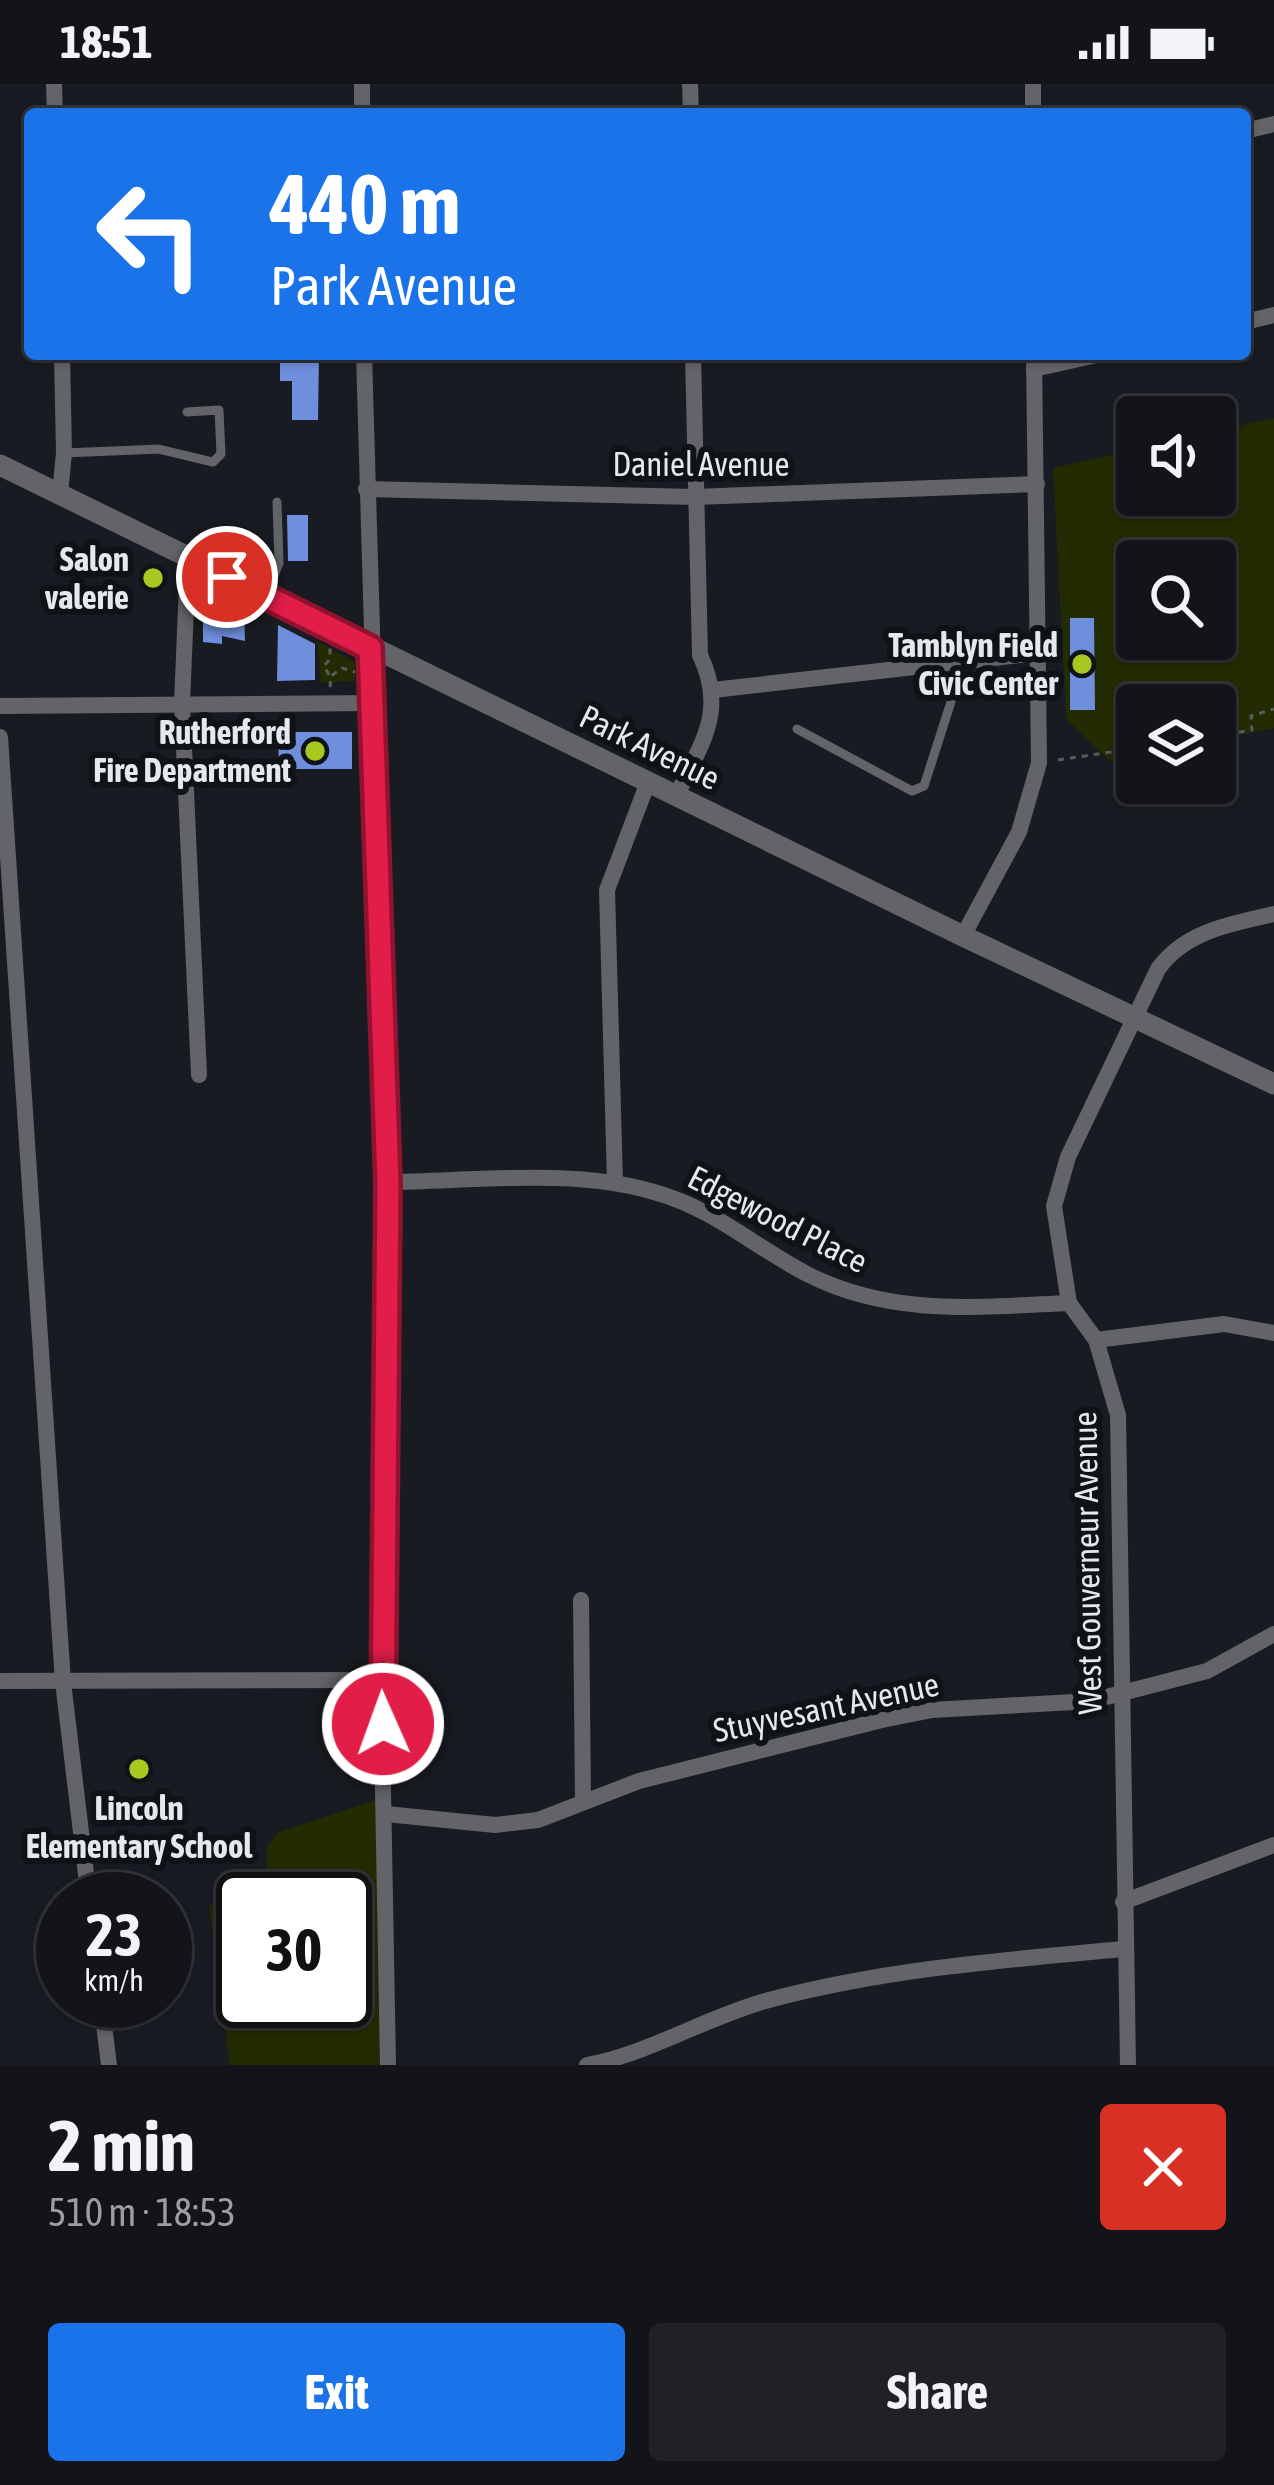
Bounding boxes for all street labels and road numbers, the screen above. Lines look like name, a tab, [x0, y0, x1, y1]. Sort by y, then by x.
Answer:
street label: Daniel Avenue	[612, 445, 790, 483]
street label: Park Avenue	[574, 697, 726, 797]
street label: Edgewood Place	[682, 1158, 874, 1280]
street label: West Gouverneur Avenue	[1065, 1411, 1109, 1715]
street label: Stuyvesant Avenue	[710, 1665, 942, 1749]

